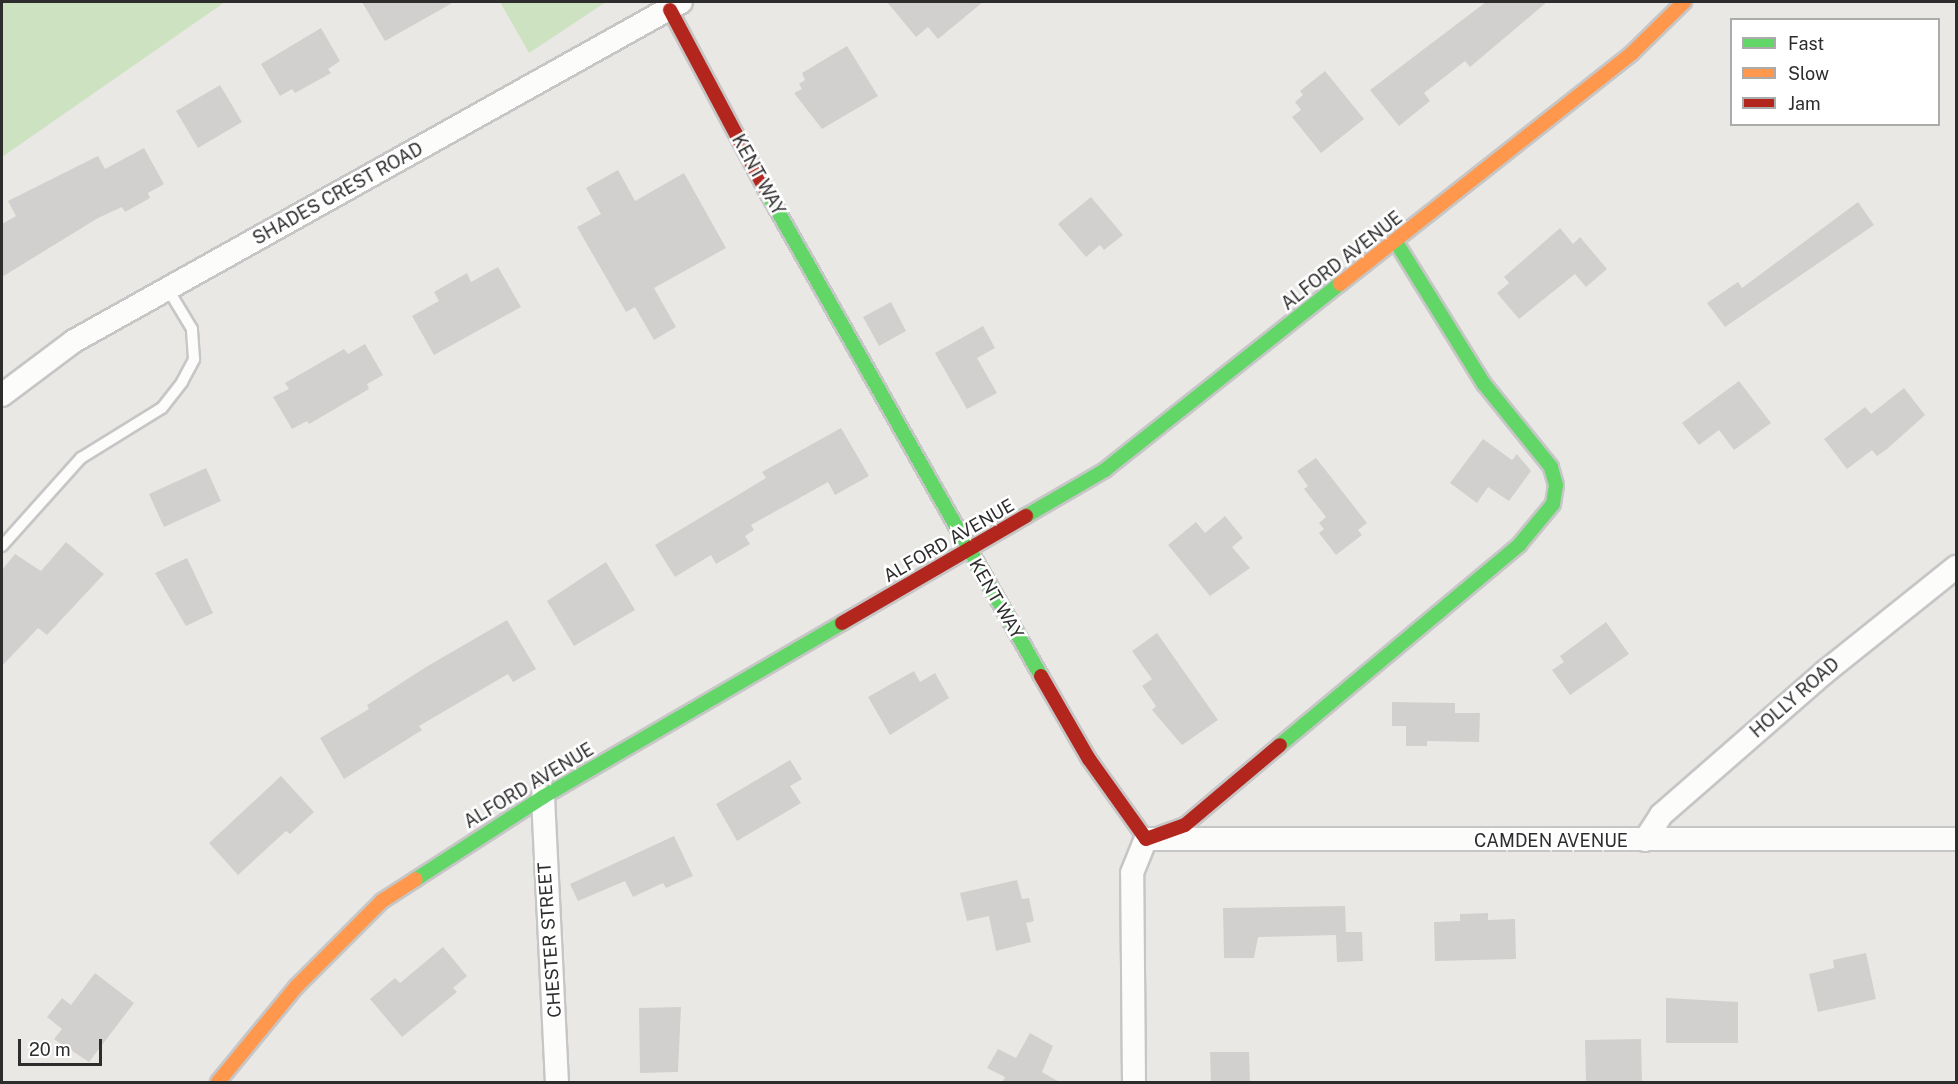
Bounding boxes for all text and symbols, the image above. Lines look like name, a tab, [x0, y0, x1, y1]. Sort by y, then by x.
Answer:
legend	[1730, 18, 1940, 126]
text: Fast	[1788, 33, 1824, 54]
text: Slow	[1788, 63, 1829, 84]
text: Jam	[1788, 93, 1821, 114]
street label: KENT WAY	[727, 131, 789, 219]
street label: SHADES CREST ROAD	[249, 138, 427, 250]
street label: ALFORD AVENUE	[1277, 207, 1407, 315]
street label: ALFORD AVENUE	[880, 495, 1018, 587]
street label: KENT WAY	[964, 555, 1028, 643]
street label: HOLLY ROAD	[1746, 653, 1844, 743]
street label: ALFORD AVENUE	[460, 739, 598, 833]
street label: CAMDEN AVENUE	[1474, 830, 1628, 852]
street label: CHESTER STREET	[534, 862, 566, 1018]
scale bar	[21, 1027, 105, 1065]
text: 20 m	[29, 1039, 71, 1060]

